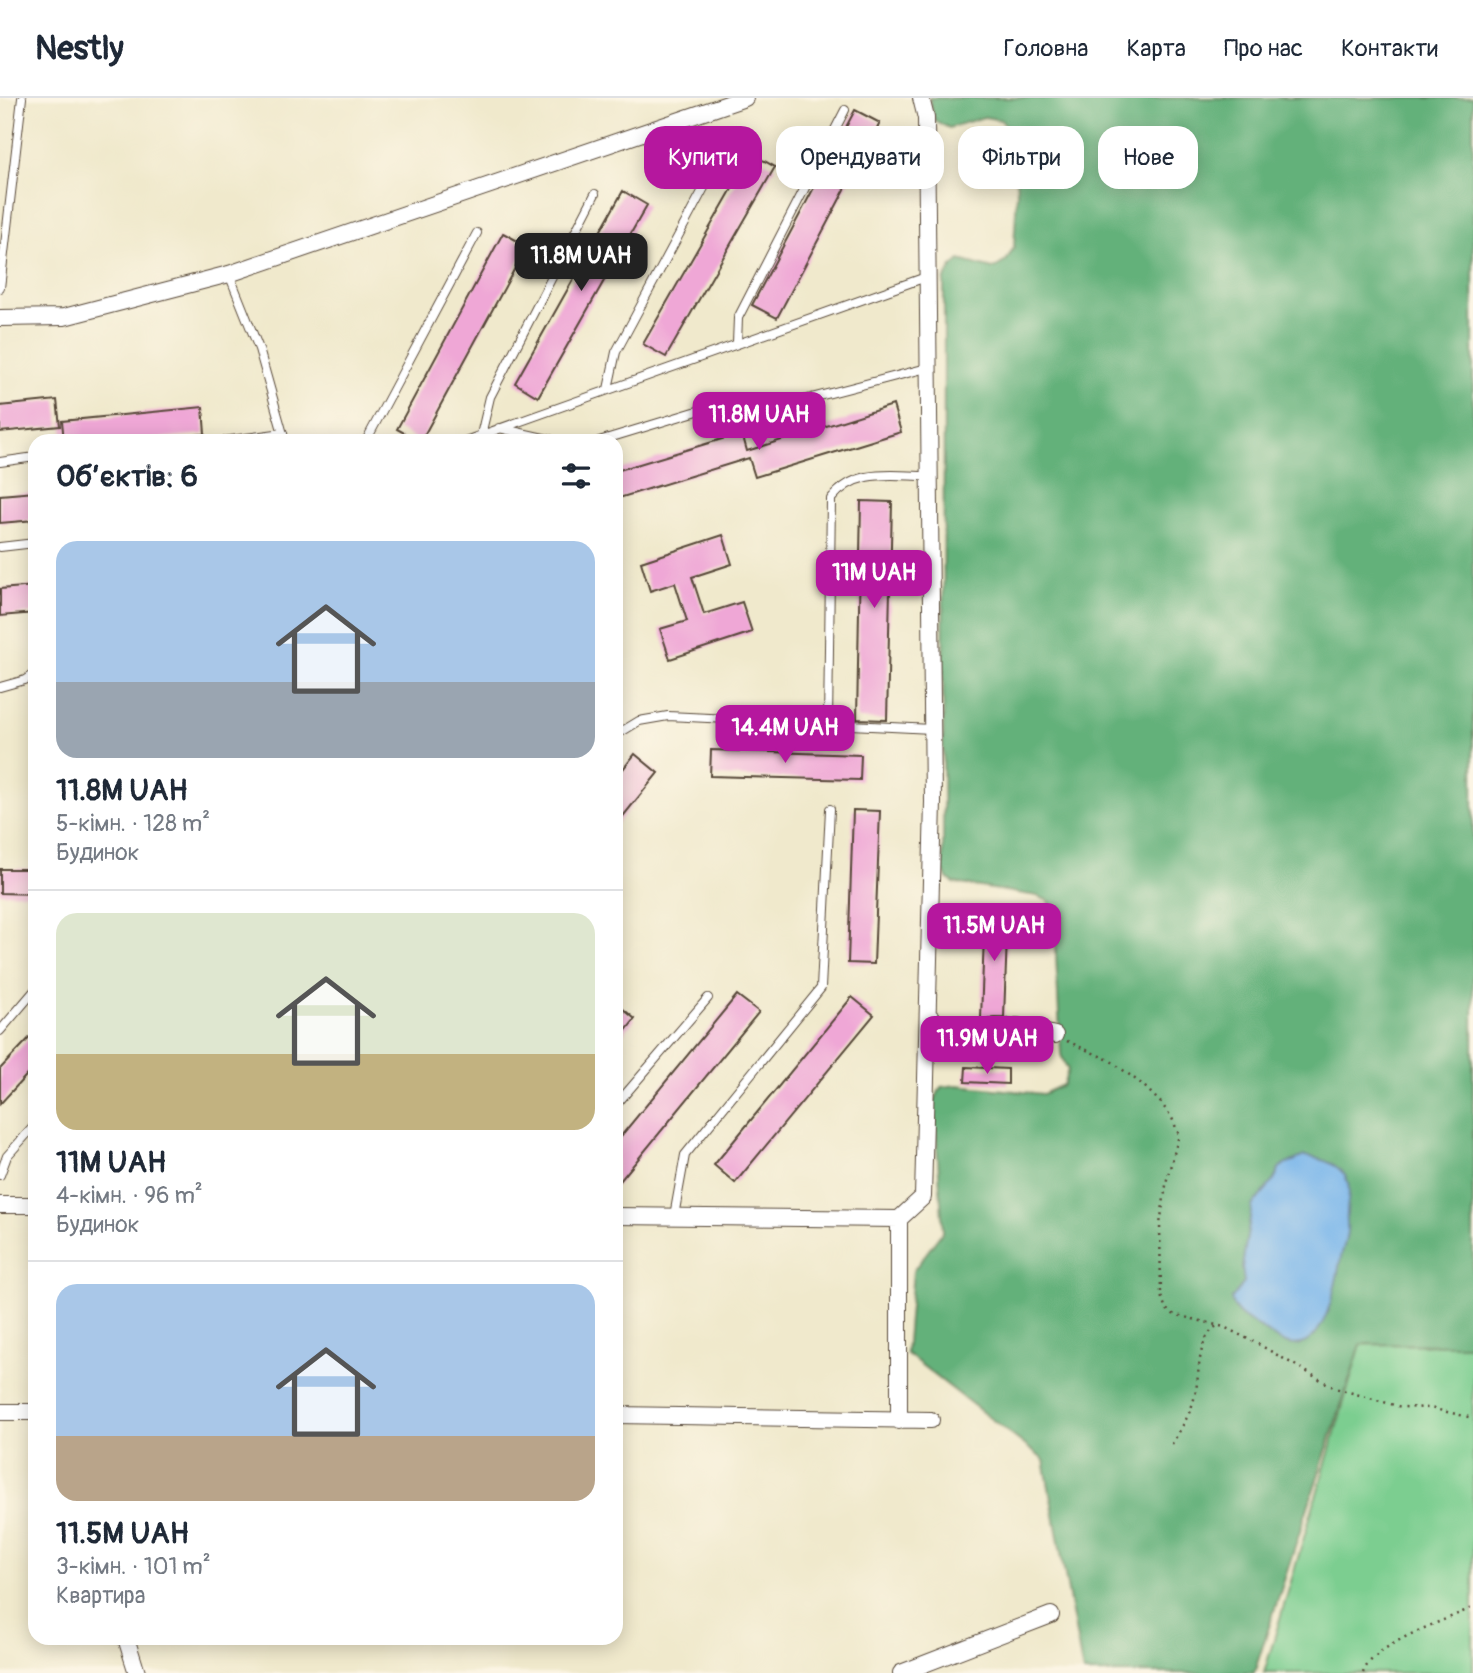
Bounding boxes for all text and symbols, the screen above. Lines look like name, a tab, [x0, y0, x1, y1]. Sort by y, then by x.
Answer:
text: Nestly	[35, 28, 124, 69]
text: Головна	[1004, 34, 1088, 63]
text: Карта	[1126, 34, 1186, 63]
text: Про нас	[1224, 34, 1303, 63]
text: Контакти	[1341, 34, 1438, 63]
chip: Купити	[644, 126, 762, 189]
chip: Орендувати	[776, 126, 944, 189]
chip: Фільтри	[958, 126, 1084, 189]
chip: Нове	[1098, 126, 1198, 189]
pin: 11.8M UAH	[501, 234, 661, 293]
text: 11.8M UAH	[531, 241, 631, 270]
pin: 11.8M UAH	[679, 392, 839, 452]
text: 11.8M UAH	[709, 400, 809, 429]
icon: filters	[557, 457, 595, 495]
text: Об’єктів: 6	[56, 458, 198, 495]
pin: 11M UAH	[809, 550, 939, 610]
text: 11M UAH	[832, 558, 916, 587]
icon: home	[263, 586, 389, 712]
pin: 14.4M UAH	[705, 706, 865, 765]
text: 14.4M UAH	[732, 713, 838, 742]
text: 11.8M UAH	[56, 772, 188, 809]
text: 5-кімн. · 128 m²	[56, 809, 210, 838]
text: Будинок	[56, 838, 139, 867]
pin: 11.5M UAH	[914, 904, 1074, 963]
text: 11.5M UAH	[943, 911, 1045, 940]
icon: home	[263, 958, 389, 1084]
pin: 11.9M UAH	[907, 1016, 1067, 1076]
text: 11.9M UAH	[936, 1024, 1038, 1053]
text: 11M UAH	[56, 1144, 166, 1181]
text: 4-кімн. · 96 m²	[56, 1181, 203, 1210]
text: Будинок	[56, 1210, 139, 1239]
icon: home	[263, 1329, 389, 1455]
text: 11.5M UAH	[56, 1515, 189, 1552]
text: 3-кімн. · 101 m²	[56, 1552, 211, 1581]
text: Квартира	[56, 1581, 145, 1610]

